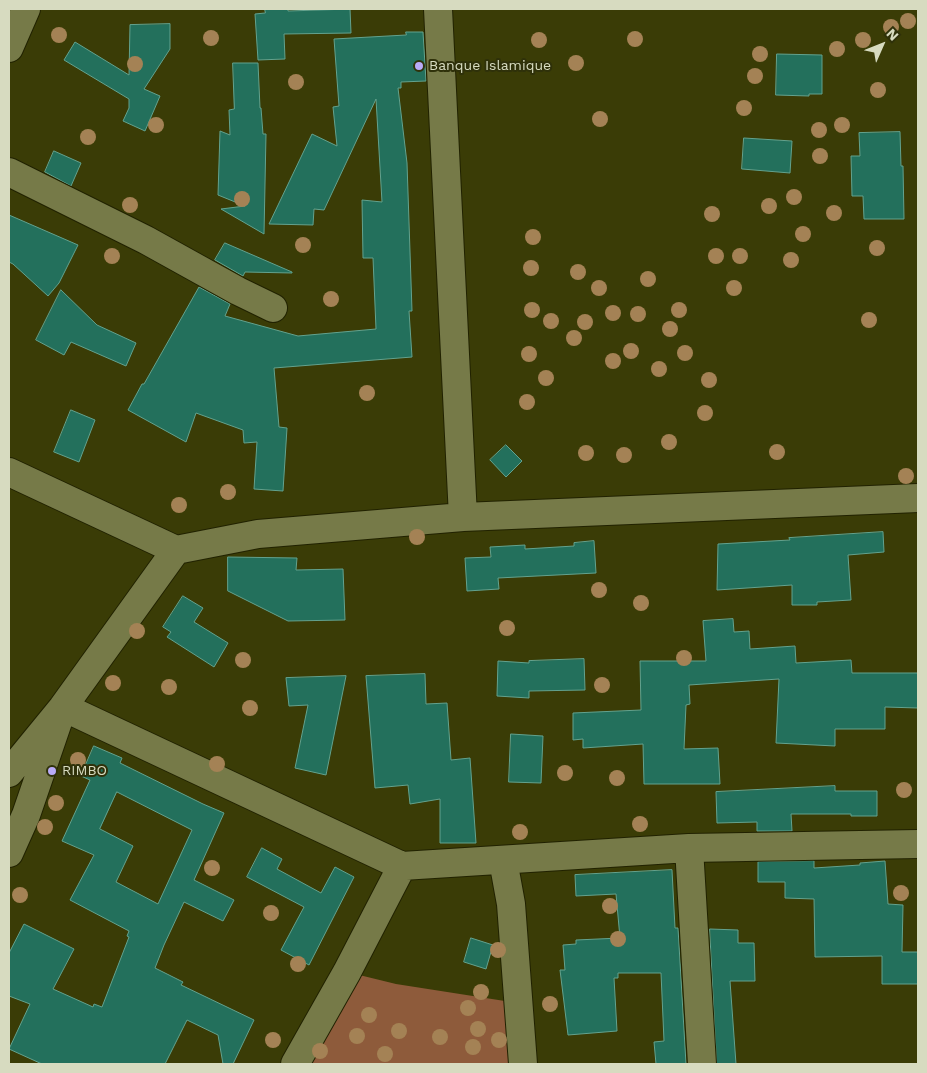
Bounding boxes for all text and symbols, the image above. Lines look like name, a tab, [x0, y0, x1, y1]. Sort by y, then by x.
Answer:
north arrow	[857, 20, 907, 70]
text: N	[883, 25, 902, 44]
place label: Banque Islamique	[429, 58, 551, 74]
marker: Banque Islamique	[413, 60, 425, 72]
place label: RIMBO	[62, 763, 107, 779]
marker: RIMBO	[46, 765, 58, 777]

